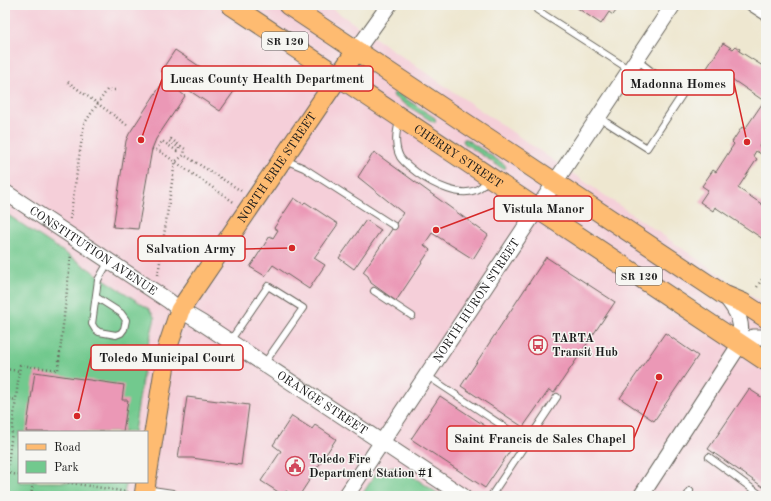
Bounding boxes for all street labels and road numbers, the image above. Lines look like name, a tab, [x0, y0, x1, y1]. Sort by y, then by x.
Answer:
road number: SR 120	[262, 32, 308, 50]
street label: NORTH ERIE STREET	[236, 111, 319, 225]
street label: CHERRY STREET	[411, 123, 504, 191]
street label: CONSTITUTION AVENUE	[27, 205, 159, 298]
street label: NORTH HURON STREET	[432, 237, 523, 365]
road number: SR 120	[616, 267, 662, 285]
street label: ORANGE STREET	[274, 369, 369, 438]

